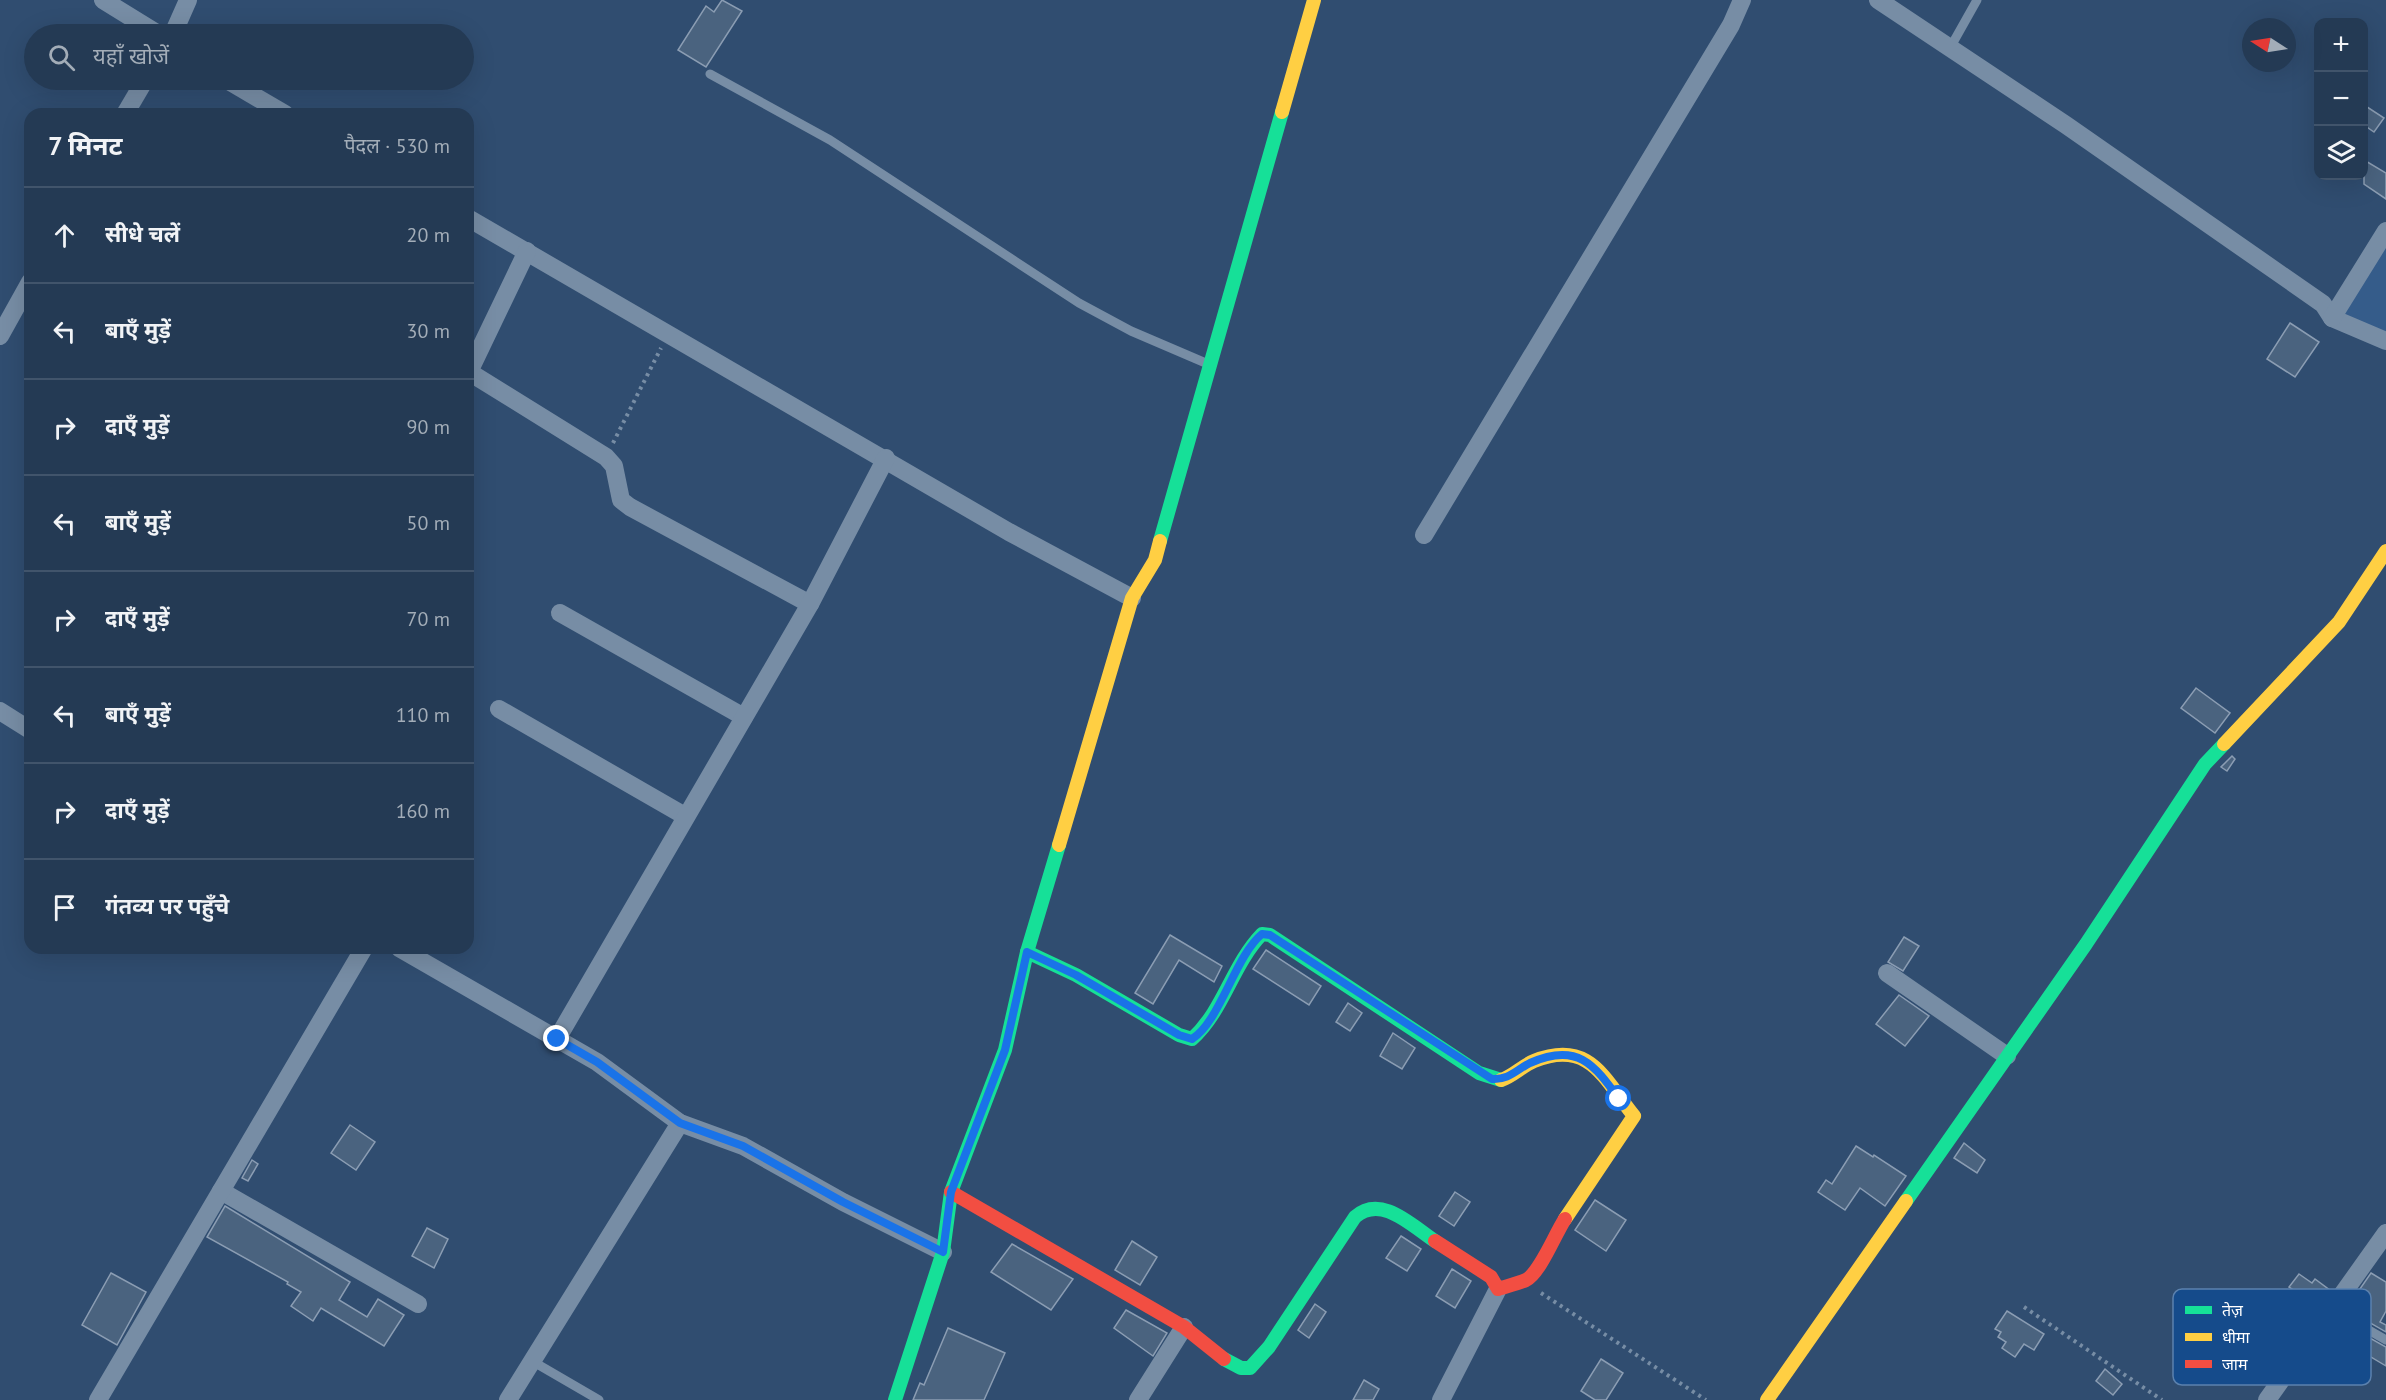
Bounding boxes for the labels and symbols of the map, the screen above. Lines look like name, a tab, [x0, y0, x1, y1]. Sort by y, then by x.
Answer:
north arrow	[2242, 18, 2296, 72]
route end	[543, 1025, 569, 1051]
route start	[1605, 1085, 1631, 1111]
legend	[2173, 1289, 2371, 1385]
text: तेज़	[2222, 1300, 2244, 1320]
text: धीमा	[2222, 1327, 2251, 1347]
text: जाम	[2222, 1354, 2248, 1374]

